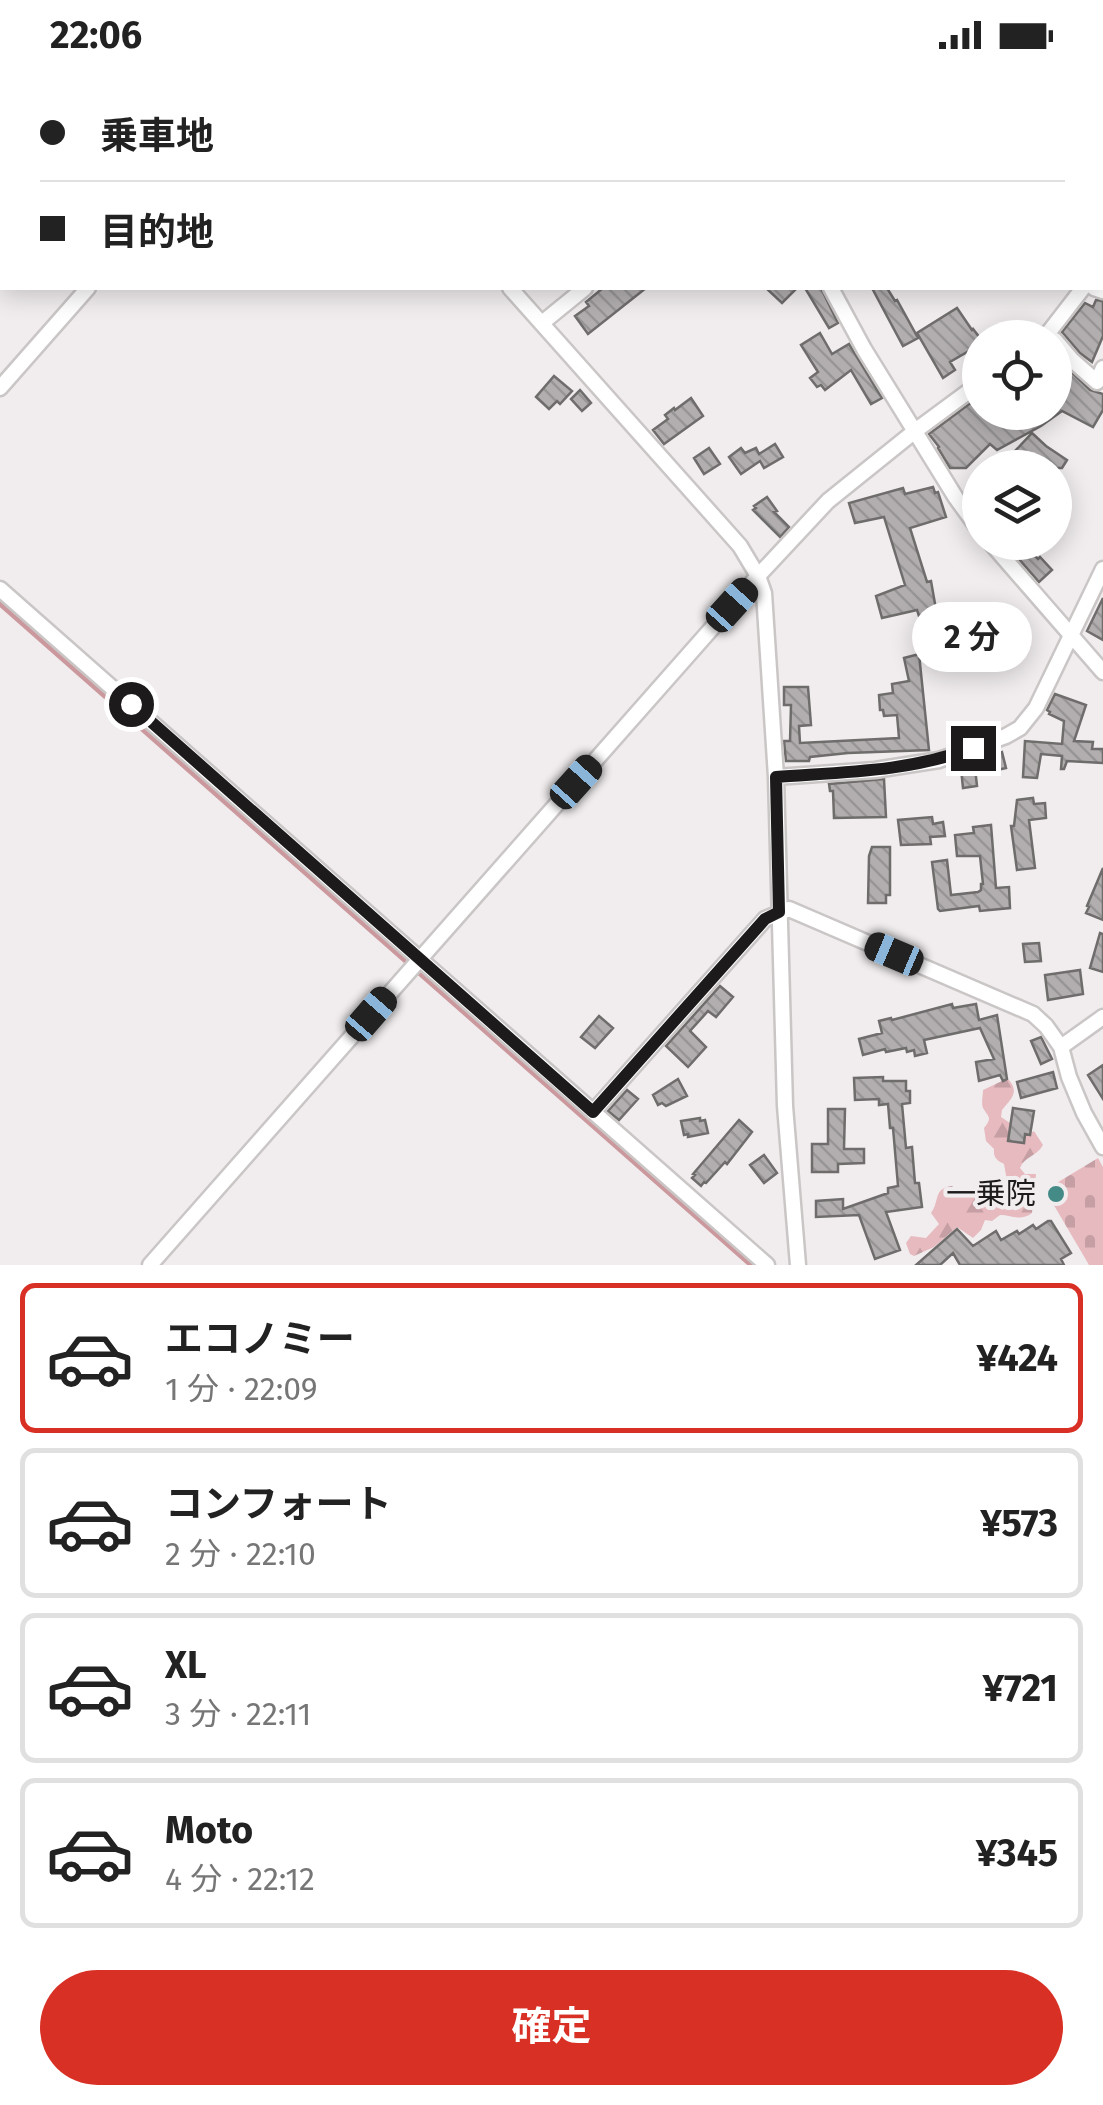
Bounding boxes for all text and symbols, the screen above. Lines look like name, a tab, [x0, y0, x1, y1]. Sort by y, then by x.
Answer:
text: 22:06	[50, 12, 142, 58]
text: 乗車地	[100, 113, 214, 159]
text: 目的地	[100, 209, 214, 255]
map controls	[962, 320, 1072, 560]
button: locate	[962, 320, 1072, 430]
button: layers	[962, 450, 1072, 560]
car	[701, 573, 763, 637]
callout: 2 分	[913, 603, 1033, 673]
text: 2 分	[944, 618, 1000, 656]
route start	[109, 682, 154, 727]
route end	[951, 726, 996, 771]
car	[545, 750, 607, 814]
car	[861, 928, 927, 980]
car	[340, 982, 402, 1046]
place label: 一乗院	[946, 1176, 1036, 1212]
marker: 一乗院	[1045, 1183, 1067, 1205]
icon: car	[45, 1313, 135, 1403]
text: エコノミー	[165, 1316, 355, 1362]
text: ¥424	[976, 1335, 1058, 1381]
text: 1 分 · 22:09	[165, 1370, 318, 1408]
icon: car	[45, 1478, 135, 1568]
text: コンフォート	[165, 1481, 392, 1527]
text: ¥573	[980, 1500, 1058, 1546]
text: 2 分 · 22:10	[165, 1535, 316, 1573]
text: XL	[165, 1642, 207, 1688]
icon: car	[45, 1643, 135, 1733]
text: ¥721	[983, 1665, 1058, 1711]
text: 3 分 · 22:11	[165, 1695, 311, 1733]
text: Moto	[165, 1807, 253, 1853]
icon: car	[45, 1808, 135, 1898]
text: ¥345	[976, 1830, 1058, 1876]
text: 4 分 · 22:12	[165, 1860, 315, 1898]
button: 確定	[40, 1970, 1063, 2085]

